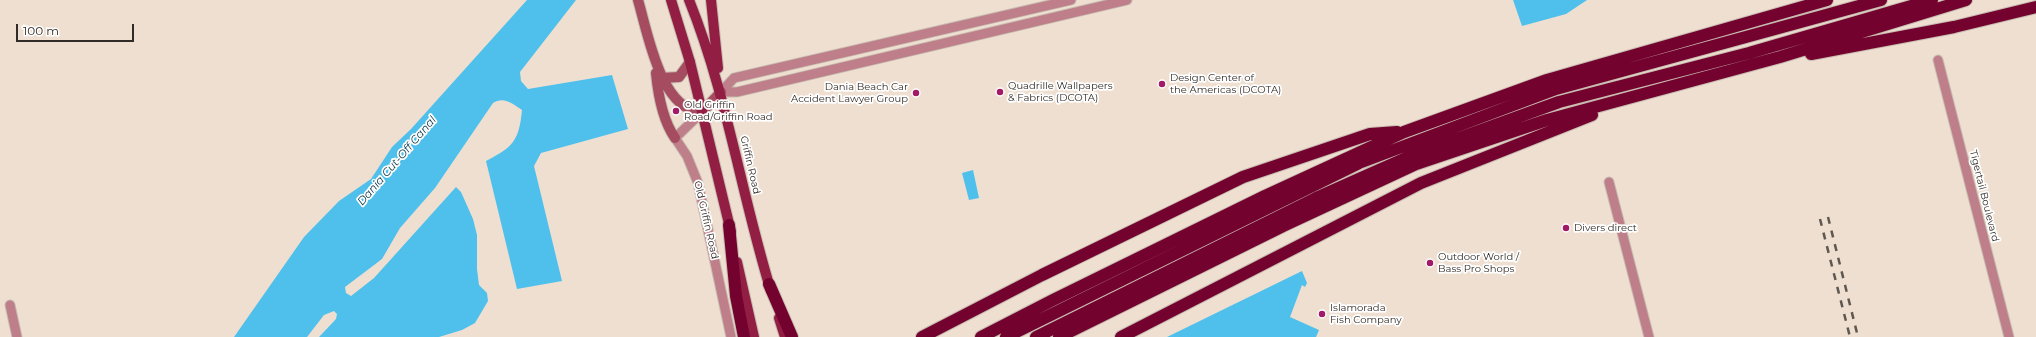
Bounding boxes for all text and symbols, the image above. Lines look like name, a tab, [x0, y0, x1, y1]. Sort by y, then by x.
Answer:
scale bar	[18, 16, 136, 42]
text: 100 m	[23, 23, 59, 38]
place label: Design Center of the Americas (DCOTA)	[1170, 72, 1281, 96]
marker: Design Center of the Americas (DCOTA)	[1157, 79, 1167, 89]
place label: Quadrille Wallpapers & Fabrics (DCOTA)	[1008, 80, 1113, 104]
place label: Dania Beach Car Accident Lawyer Group	[791, 81, 908, 104]
marker: Quadrille Wallpapers & Fabrics (DCOTA)	[995, 87, 1005, 97]
marker: Dania Beach Car Accident Lawyer Group	[911, 88, 921, 98]
place label: Old Griffin Road/Griffin Road	[684, 99, 773, 122]
marker: Old Griffin Road/Griffin Road	[671, 106, 681, 116]
water label: Dania Cut-Off Canal	[355, 114, 439, 208]
street label: Griffin Road	[737, 135, 763, 195]
street label: Tigertail Boulevard	[1967, 149, 2001, 243]
street label: Old Griffin Road	[691, 180, 721, 260]
place label: Divers direct	[1574, 222, 1637, 234]
marker: Divers direct	[1561, 223, 1571, 233]
place label: Outdoor World / Bass Pro Shops	[1438, 251, 1519, 274]
marker: Outdoor World / Bass Pro Shops	[1425, 258, 1435, 268]
place label: Islamorada Fish Company	[1330, 302, 1402, 326]
marker: Islamorada Fish Company	[1317, 309, 1327, 319]

